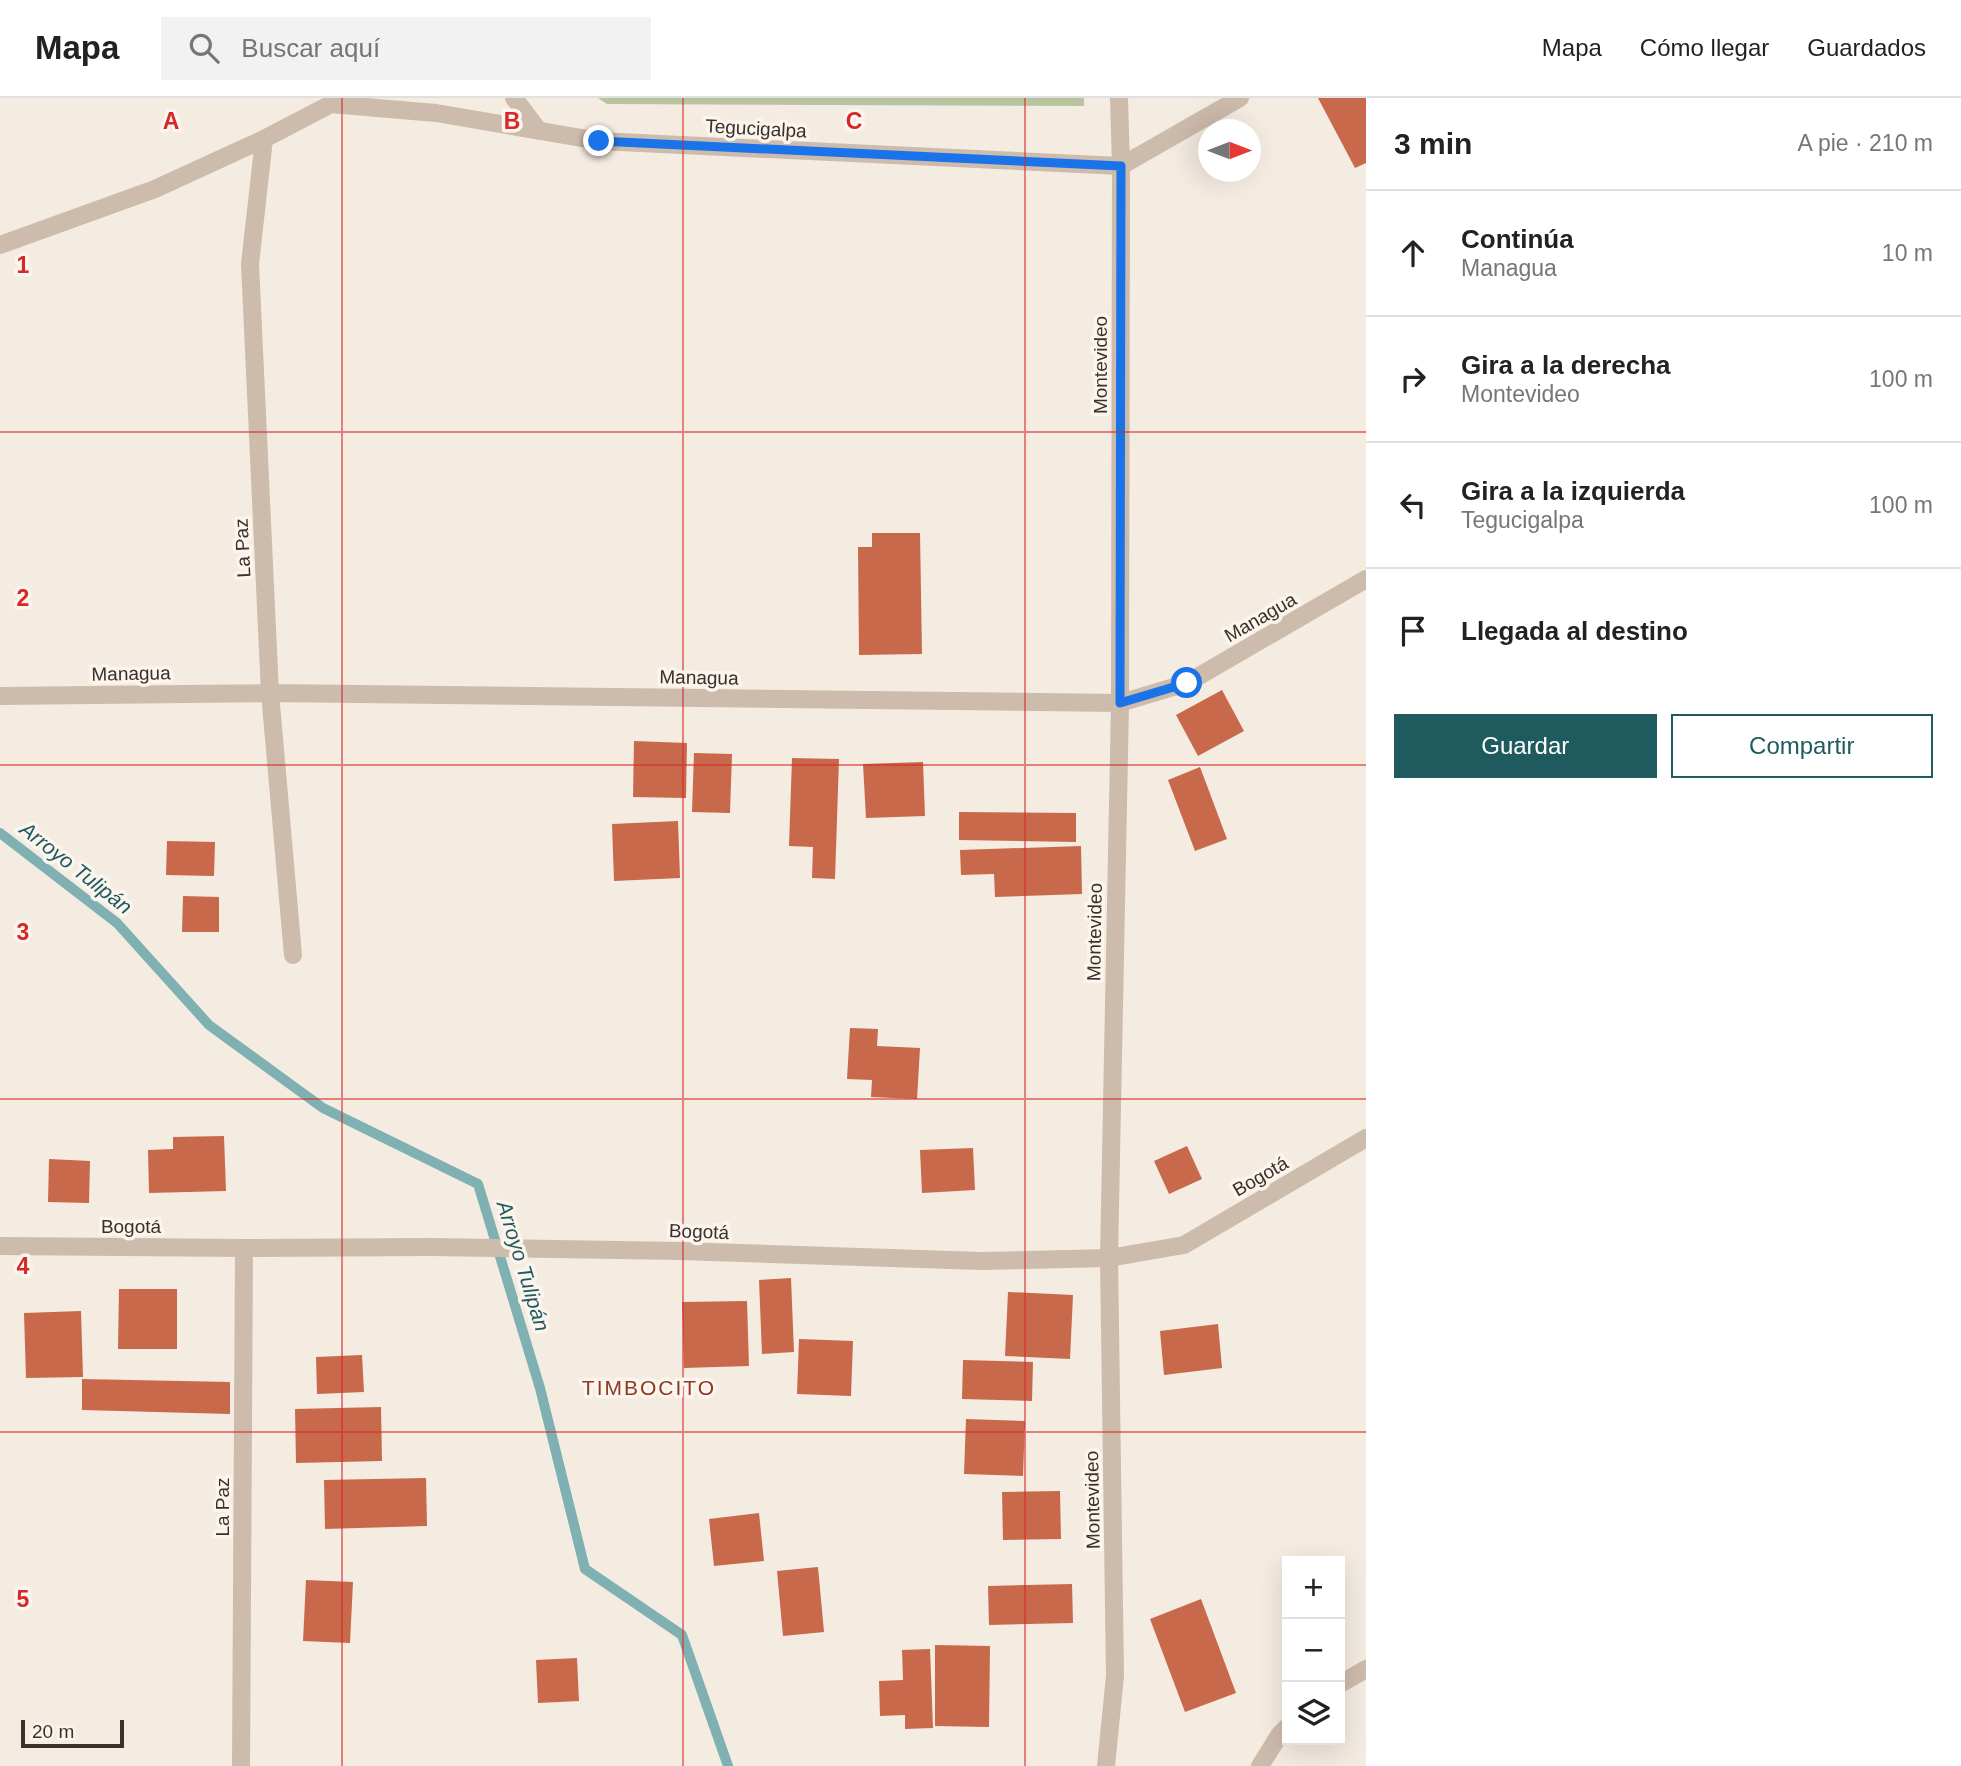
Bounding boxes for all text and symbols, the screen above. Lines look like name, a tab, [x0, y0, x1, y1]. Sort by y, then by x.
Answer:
search box	[161, 17, 651, 80]
text: Mapa	[35, 29, 119, 66]
icon: search	[185, 29, 223, 67]
text: Buscar aquí	[241, 33, 380, 63]
text: Mapa	[1542, 34, 1602, 61]
text: Cómo llegar	[1640, 34, 1769, 61]
text: Guardados	[1807, 34, 1926, 61]
text: A	[163, 108, 179, 134]
text: B	[504, 108, 520, 134]
text: C	[846, 108, 862, 134]
street label: Tegucigalpa	[705, 115, 808, 142]
north arrow	[1198, 119, 1261, 182]
route end	[583, 125, 614, 156]
text: 3 min	[1394, 127, 1472, 160]
text: A pie · 210 m	[1797, 130, 1933, 156]
text: Continúa	[1461, 224, 1574, 254]
icon: ahead	[1394, 234, 1432, 272]
text: 10 m	[1882, 240, 1933, 266]
text: 1	[17, 252, 30, 278]
text: Managua	[1461, 255, 1557, 281]
street label: Montevideo	[1090, 316, 1111, 414]
text: Gira a la derecha	[1461, 350, 1671, 380]
icon: right	[1394, 360, 1432, 398]
text: 100 m	[1869, 366, 1933, 392]
text: Montevideo	[1461, 381, 1580, 407]
text: Gira a la izquierda	[1461, 476, 1685, 506]
icon: left	[1394, 486, 1432, 524]
text: 100 m	[1869, 492, 1933, 518]
text: Tegucigalpa	[1461, 507, 1584, 533]
street label: La Paz	[230, 518, 255, 578]
text: 2	[17, 585, 29, 611]
street label: Managua	[1221, 588, 1300, 646]
icon: arrive	[1394, 612, 1432, 650]
text: Llegada al destino	[1461, 616, 1688, 646]
street label: Managua	[91, 662, 171, 685]
street label: Managua	[659, 666, 739, 689]
route start	[1171, 667, 1202, 698]
button: Guardar	[1394, 714, 1657, 778]
button: Compartir	[1671, 714, 1933, 778]
water label: Arroyo Tulipán	[14, 816, 137, 918]
street label: Montevideo	[1083, 883, 1106, 981]
text: 3	[17, 919, 29, 945]
street label: Bogotá	[1229, 1152, 1292, 1201]
water label: Arroyo Tulipán	[492, 1196, 554, 1334]
street label: Bogotá	[101, 1216, 162, 1237]
street label: Bogotá	[669, 1220, 730, 1243]
text: 4	[17, 1253, 30, 1279]
district label: TIMBOCITO	[582, 1376, 716, 1399]
street label: Montevideo	[1081, 1451, 1104, 1549]
street label: La Paz	[212, 1477, 233, 1537]
map controls	[1282, 1556, 1345, 1745]
button: +	[1282, 1556, 1345, 1619]
text: 5	[17, 1586, 30, 1612]
button: −	[1282, 1619, 1345, 1682]
button: layers	[1282, 1682, 1345, 1745]
scale bar	[21, 1717, 124, 1749]
text: 20 m	[32, 1721, 74, 1742]

